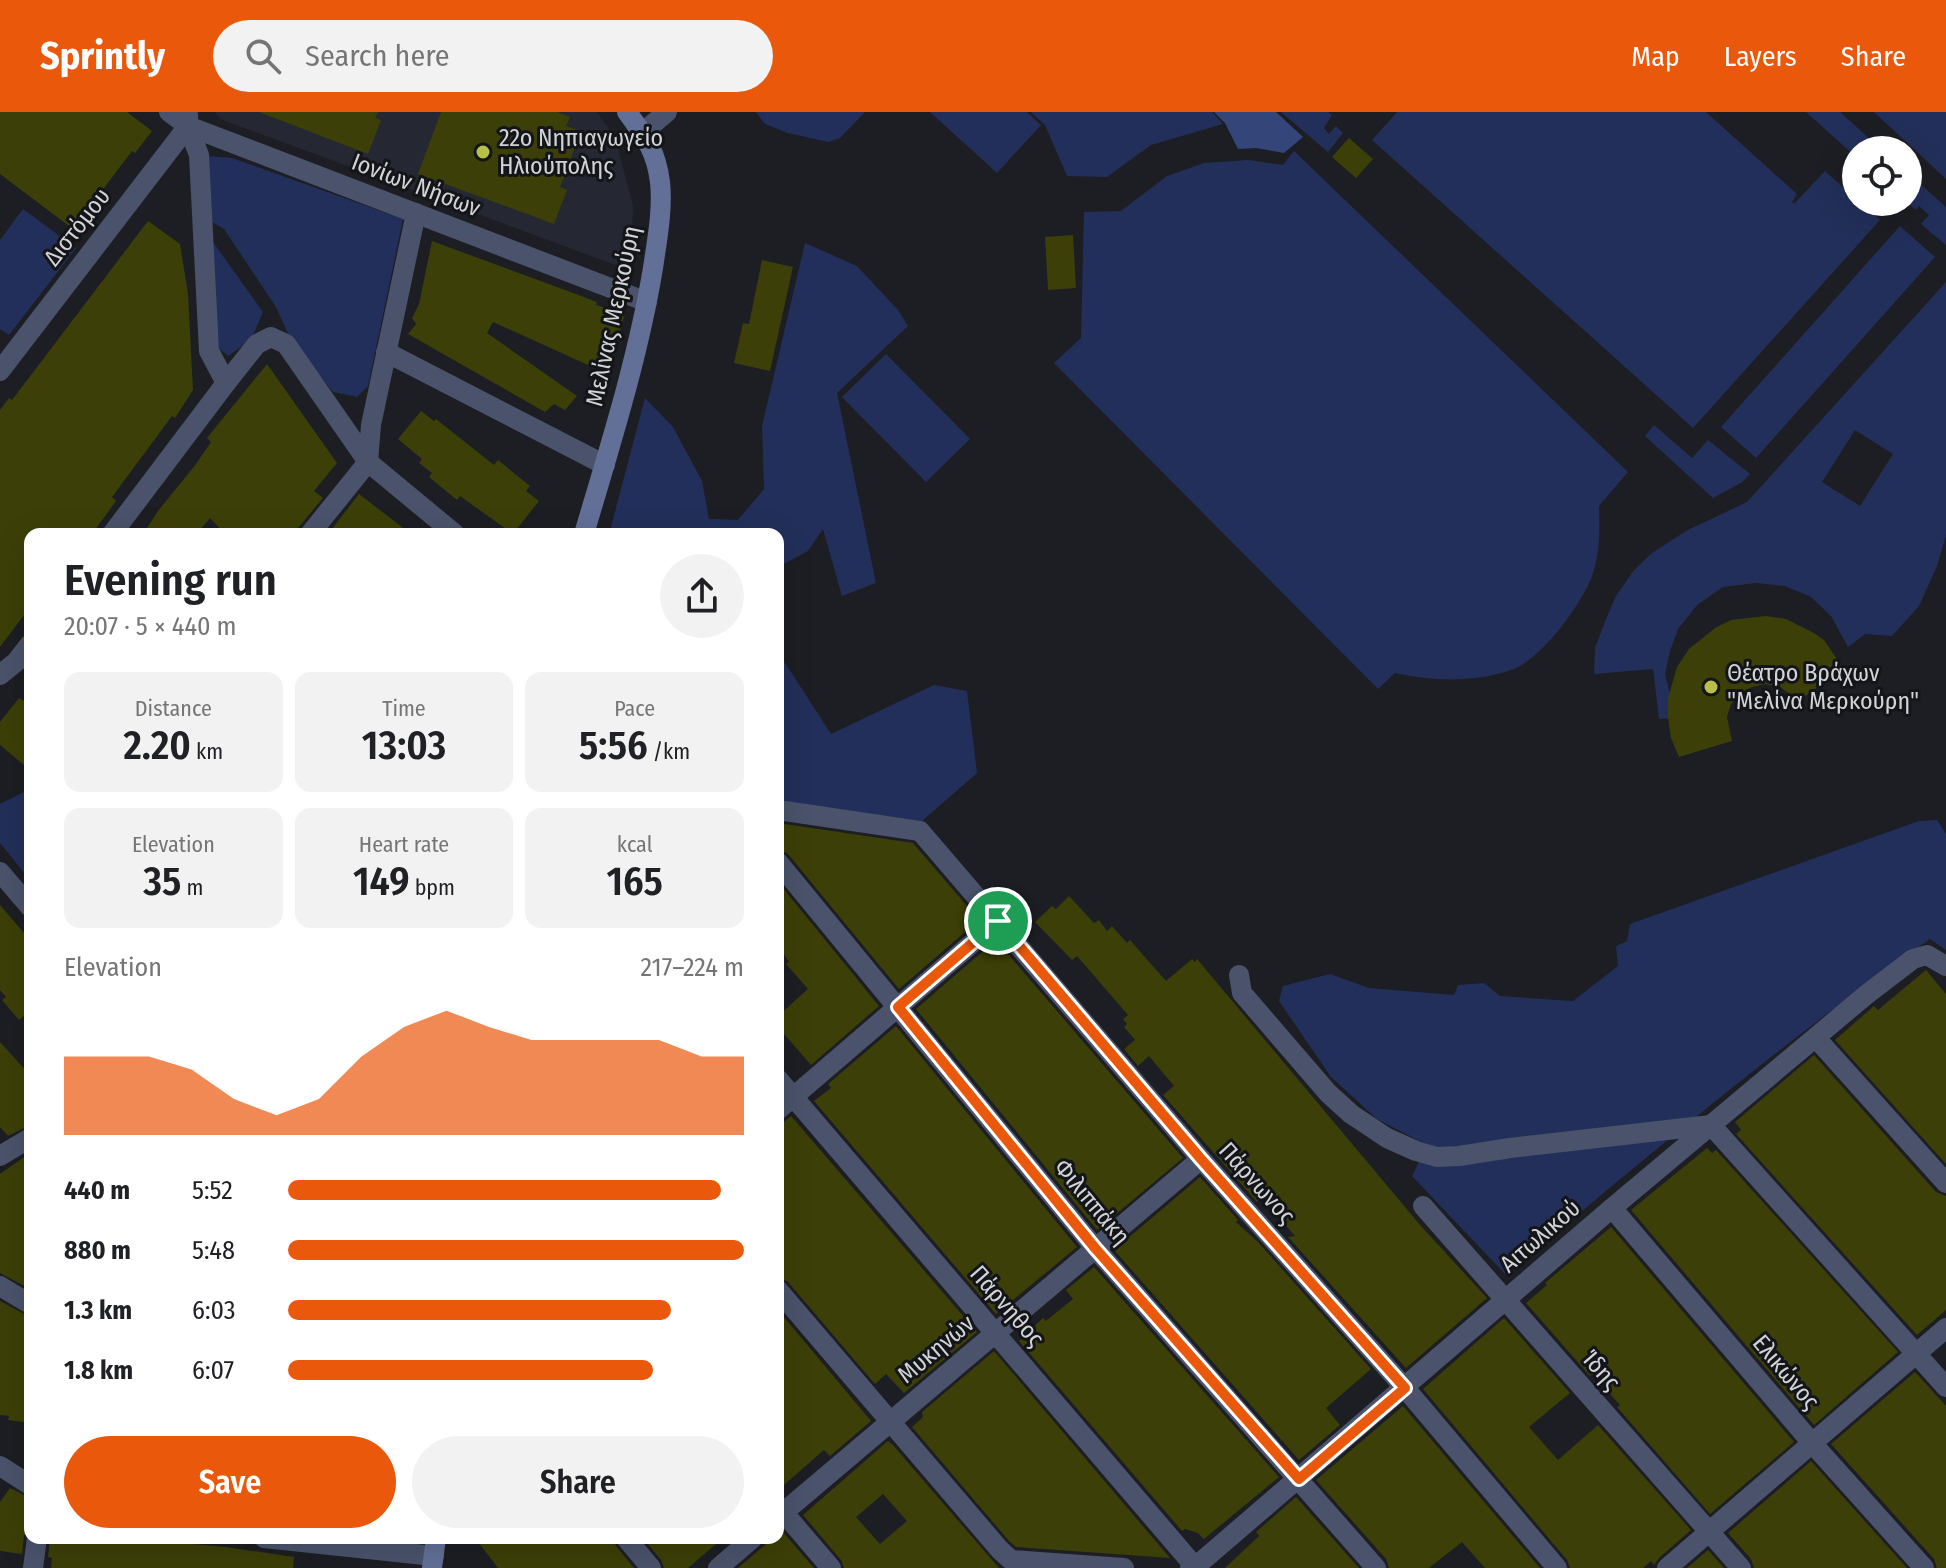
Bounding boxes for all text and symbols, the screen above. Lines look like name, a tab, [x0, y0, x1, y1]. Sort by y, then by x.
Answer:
search box	[213, 20, 773, 92]
text: Sprintly	[40, 33, 165, 79]
icon: search	[241, 34, 285, 78]
text: Search here	[305, 38, 450, 74]
text: Map	[1631, 40, 1680, 73]
text: Layers	[1724, 40, 1797, 73]
text: Share	[1841, 40, 1906, 73]
place label: 22ο Νηπιαγωγείο Ηλιούπολης	[499, 124, 663, 180]
map controls	[1842, 136, 1922, 216]
button: locate	[1842, 136, 1922, 216]
marker: 22ο Νηπιαγωγείο Ηλιούπολης	[474, 143, 492, 161]
street label: Ιονίων Νήσων	[348, 148, 485, 223]
street label: Διστόμου	[38, 182, 116, 272]
street label: Μελίνας Μερκούρη	[580, 223, 646, 409]
text: Evening run	[64, 554, 277, 607]
button: share	[660, 554, 744, 638]
text: 20:07 · 5 × 440 m	[64, 611, 237, 642]
place label: Θέατρο Βράχων "Μελίνα Μερκούρη"	[1727, 659, 1919, 715]
marker: Θέατρο Βράχων "Μελίνα Μερκούρη"	[1702, 678, 1720, 696]
text: Distance	[135, 695, 212, 722]
text: Time	[382, 695, 426, 722]
text: Pace	[614, 695, 655, 722]
text: 2.20	[123, 722, 191, 770]
text: 13:03	[362, 722, 446, 770]
text: 5:56	[579, 722, 648, 770]
text: km	[191, 738, 223, 765]
text: /km	[648, 738, 690, 765]
text: Elevation	[132, 831, 215, 858]
text: Heart rate	[359, 831, 449, 858]
text: kcal	[617, 831, 652, 858]
text: 35	[143, 858, 181, 906]
text: 149	[353, 858, 410, 906]
text: 165	[606, 858, 663, 906]
text: m	[181, 874, 203, 901]
text: bpm	[410, 874, 455, 901]
pin	[964, 887, 1032, 955]
icon: arrive	[976, 899, 1020, 943]
text: Elevation	[64, 952, 162, 983]
text: 217–224 m	[641, 952, 744, 983]
street label: Πάρνωνος	[1213, 1136, 1301, 1230]
street label: Φιλιππάκη	[1048, 1154, 1136, 1250]
text: 440 m	[64, 1175, 130, 1206]
text: 5:52	[192, 1175, 233, 1206]
street label: Αιτωλικού	[1494, 1194, 1586, 1278]
text: 880 m	[64, 1235, 131, 1266]
text: 5:48	[192, 1235, 235, 1266]
street label: Πάρνηθος	[964, 1260, 1050, 1352]
text: 1.3 km	[64, 1295, 132, 1326]
text: 6:03	[192, 1295, 235, 1326]
street label: Μυκηνών	[892, 1309, 980, 1389]
street label: Ελικώνος	[1747, 1329, 1825, 1415]
street label: Ίδης	[1576, 1344, 1626, 1396]
text: 1.8 km	[64, 1355, 133, 1386]
text: 6:07	[192, 1355, 234, 1386]
button: Save	[64, 1436, 396, 1528]
button: Share	[412, 1436, 744, 1528]

